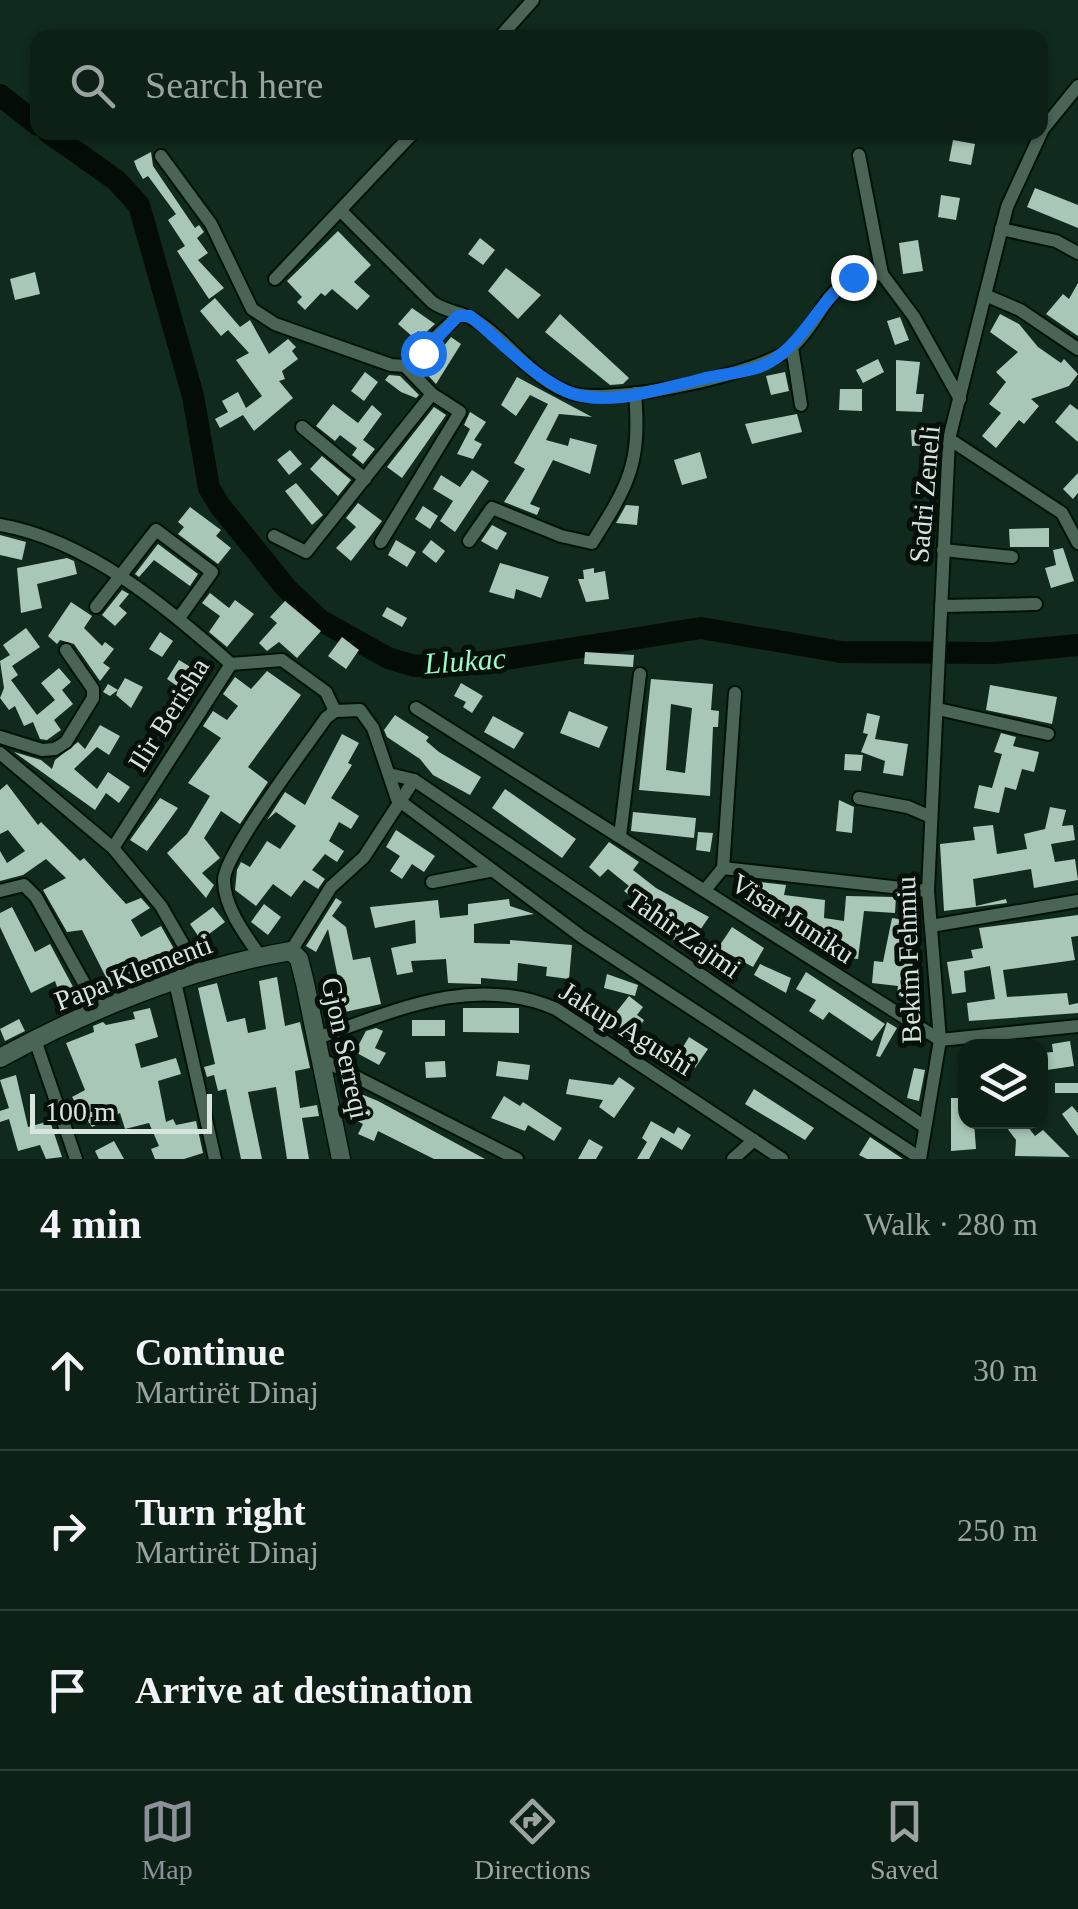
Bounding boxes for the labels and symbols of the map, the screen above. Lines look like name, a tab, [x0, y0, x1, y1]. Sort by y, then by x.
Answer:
route end	[831, 255, 877, 301]
route start	[401, 331, 447, 377]
street label: Sadri Zeneli	[903, 424, 946, 564]
water label: Llukac	[422, 641, 507, 680]
street label: Ilir Berisha	[122, 652, 215, 776]
street label: Visar Juniku	[725, 867, 860, 970]
street label: Bekim Fehmiu	[890, 876, 927, 1044]
street label: Tahir Zajmi	[621, 883, 747, 984]
street label: Papa Klementi	[50, 928, 216, 1017]
street label: Gjon Serreqi	[315, 975, 376, 1122]
street label: Jakup Agushi	[554, 975, 699, 1082]
scale bar	[30, 1089, 212, 1134]

